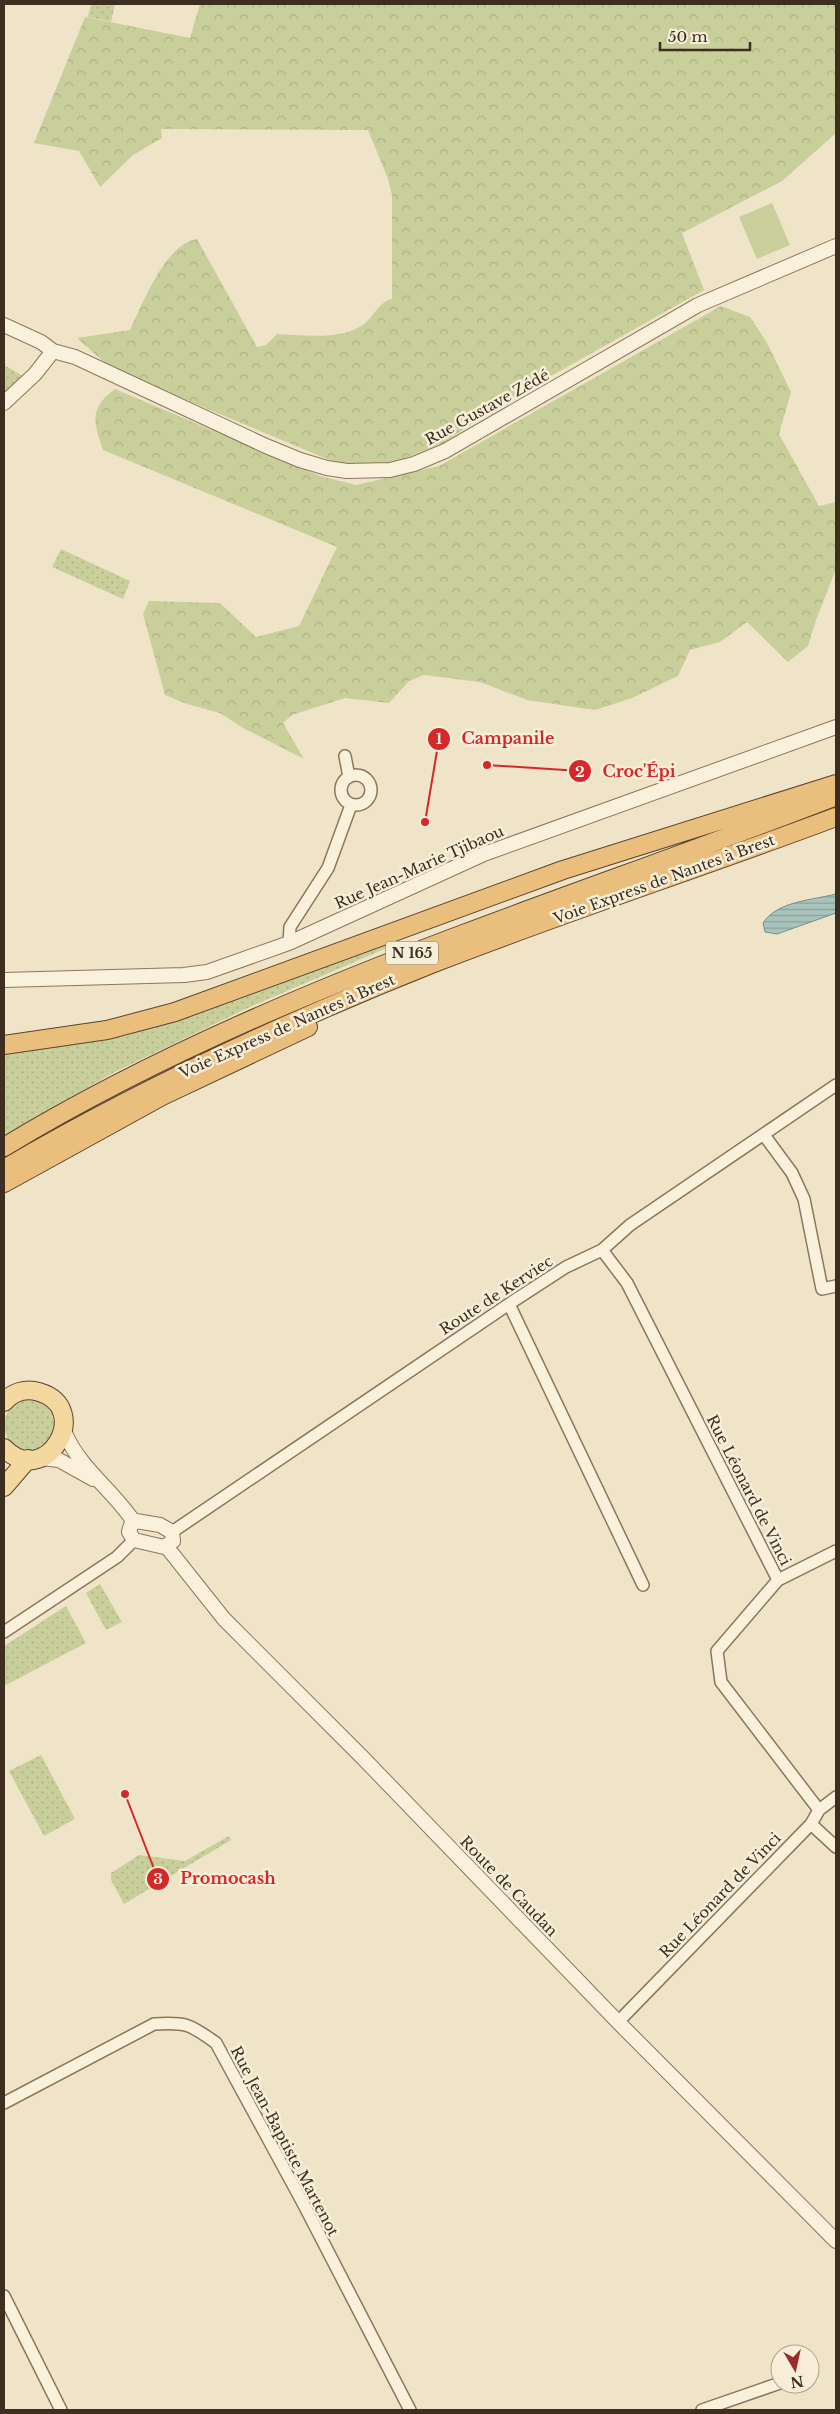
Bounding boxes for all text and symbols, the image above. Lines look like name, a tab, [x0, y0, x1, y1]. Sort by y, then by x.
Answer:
scale bar	[660, 20, 750, 52]
text: 50 m	[668, 27, 708, 46]
street label: Rue Gustave Zédé	[422, 365, 552, 449]
callout: Campanile	[426, 723, 564, 754]
text: Campanile	[462, 728, 554, 748]
text: 1	[436, 729, 443, 748]
callout: Croc'Épi	[567, 756, 685, 787]
text: Croc'Épi	[602, 761, 676, 781]
text: 2	[575, 762, 585, 781]
street label: Rue Jean-Marie Tjibaou	[332, 821, 506, 913]
street label: Voie Express de Nantes à Brest	[550, 830, 778, 928]
road number: N 165	[386, 941, 438, 964]
street label: Voie Express de Nantes à Brest	[175, 970, 398, 1083]
street label: Route de Kerviec	[436, 1251, 556, 1339]
street label: Rue Léonard de Vinci	[703, 1411, 795, 1569]
street label: Rue Léonard de Vinci	[655, 1828, 785, 1962]
street label: Route de Caudan	[456, 1832, 562, 1940]
callout: Promocash	[145, 1863, 286, 1894]
text: Promocash	[180, 1868, 276, 1888]
text: 3	[153, 1869, 163, 1888]
street label: Rue Jean-Baptiste Martenot	[227, 2043, 343, 2240]
north arrow	[770, 2344, 820, 2394]
text: N	[789, 2372, 805, 2392]

